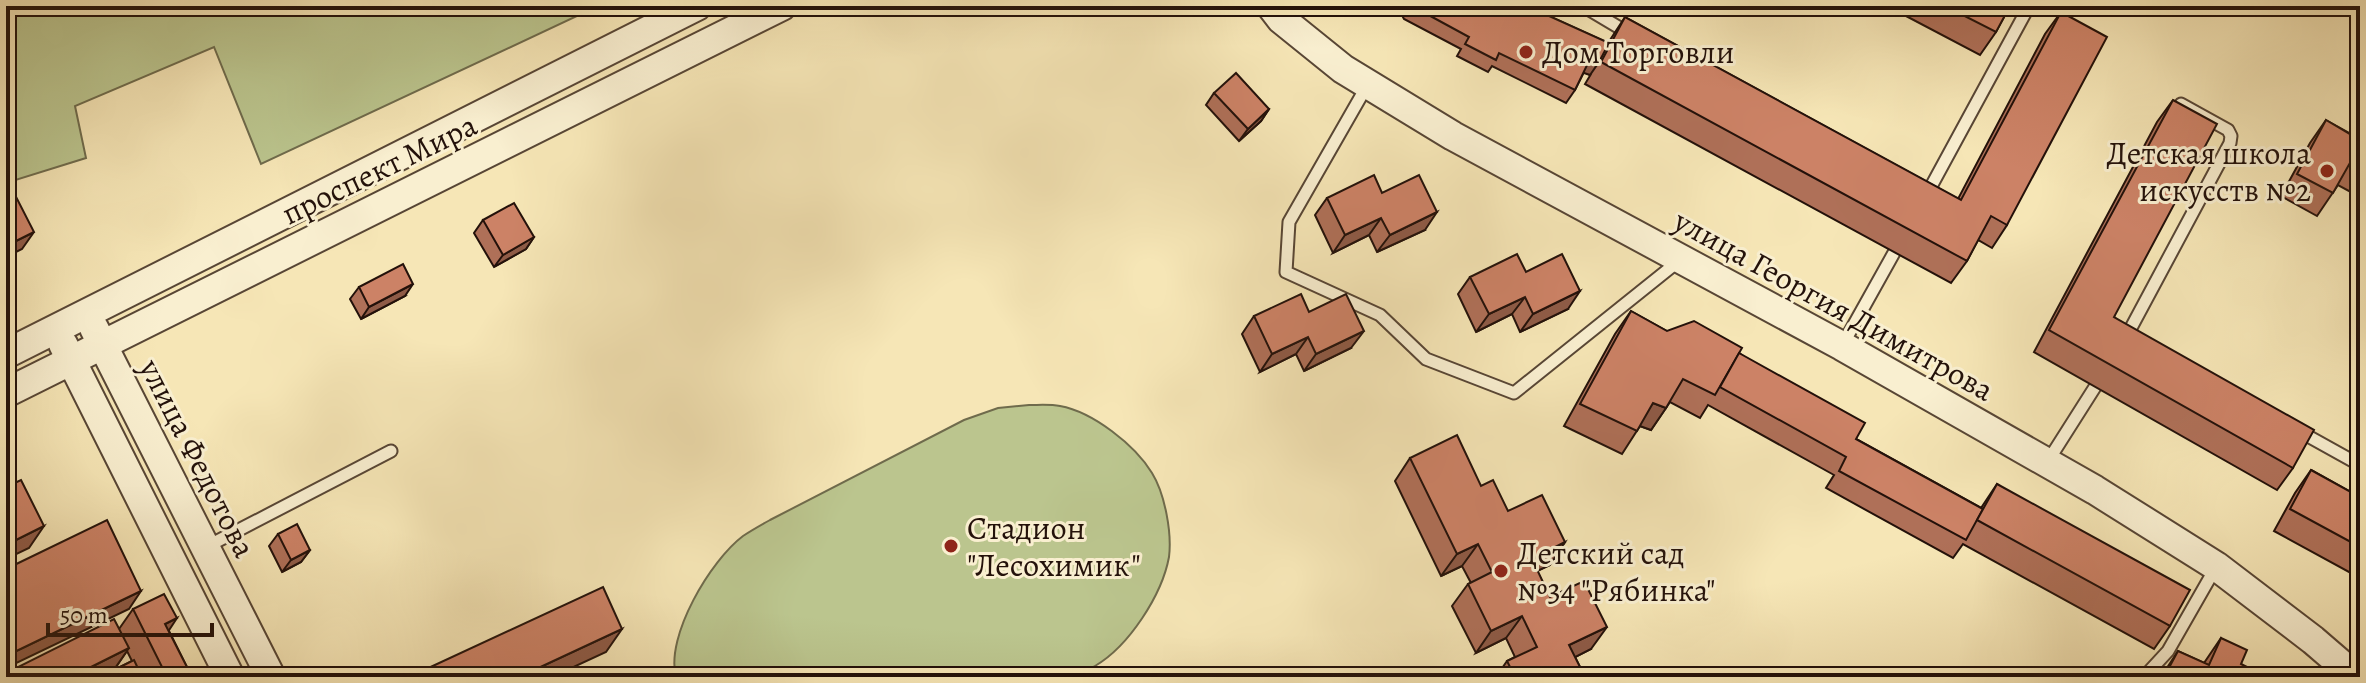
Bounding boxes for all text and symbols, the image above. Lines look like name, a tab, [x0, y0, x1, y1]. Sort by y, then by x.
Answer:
place label: Дом Торговли	[1542, 30, 1734, 74]
marker: Дом Торговли	[1517, 43, 1535, 61]
street label: проспект Мира	[274, 103, 484, 235]
place label: Детская школа искусств №2	[2106, 131, 2311, 212]
marker: Детская школа искусств №2	[2318, 162, 2336, 180]
street label: улица Георгия Димитрова	[1665, 198, 2002, 412]
street label: улица Федотова	[129, 350, 267, 565]
place label: Стадион "Лесохимик"	[967, 506, 1141, 587]
place label: Детский сад №34 "Рябинка"	[1517, 531, 1715, 612]
marker: Стадион "Лесохимик"	[942, 537, 960, 555]
marker: Детский сад №34 "Рябинка"	[1492, 562, 1510, 580]
scale bar	[48, 587, 212, 637]
text: 50 m	[60, 599, 108, 631]

